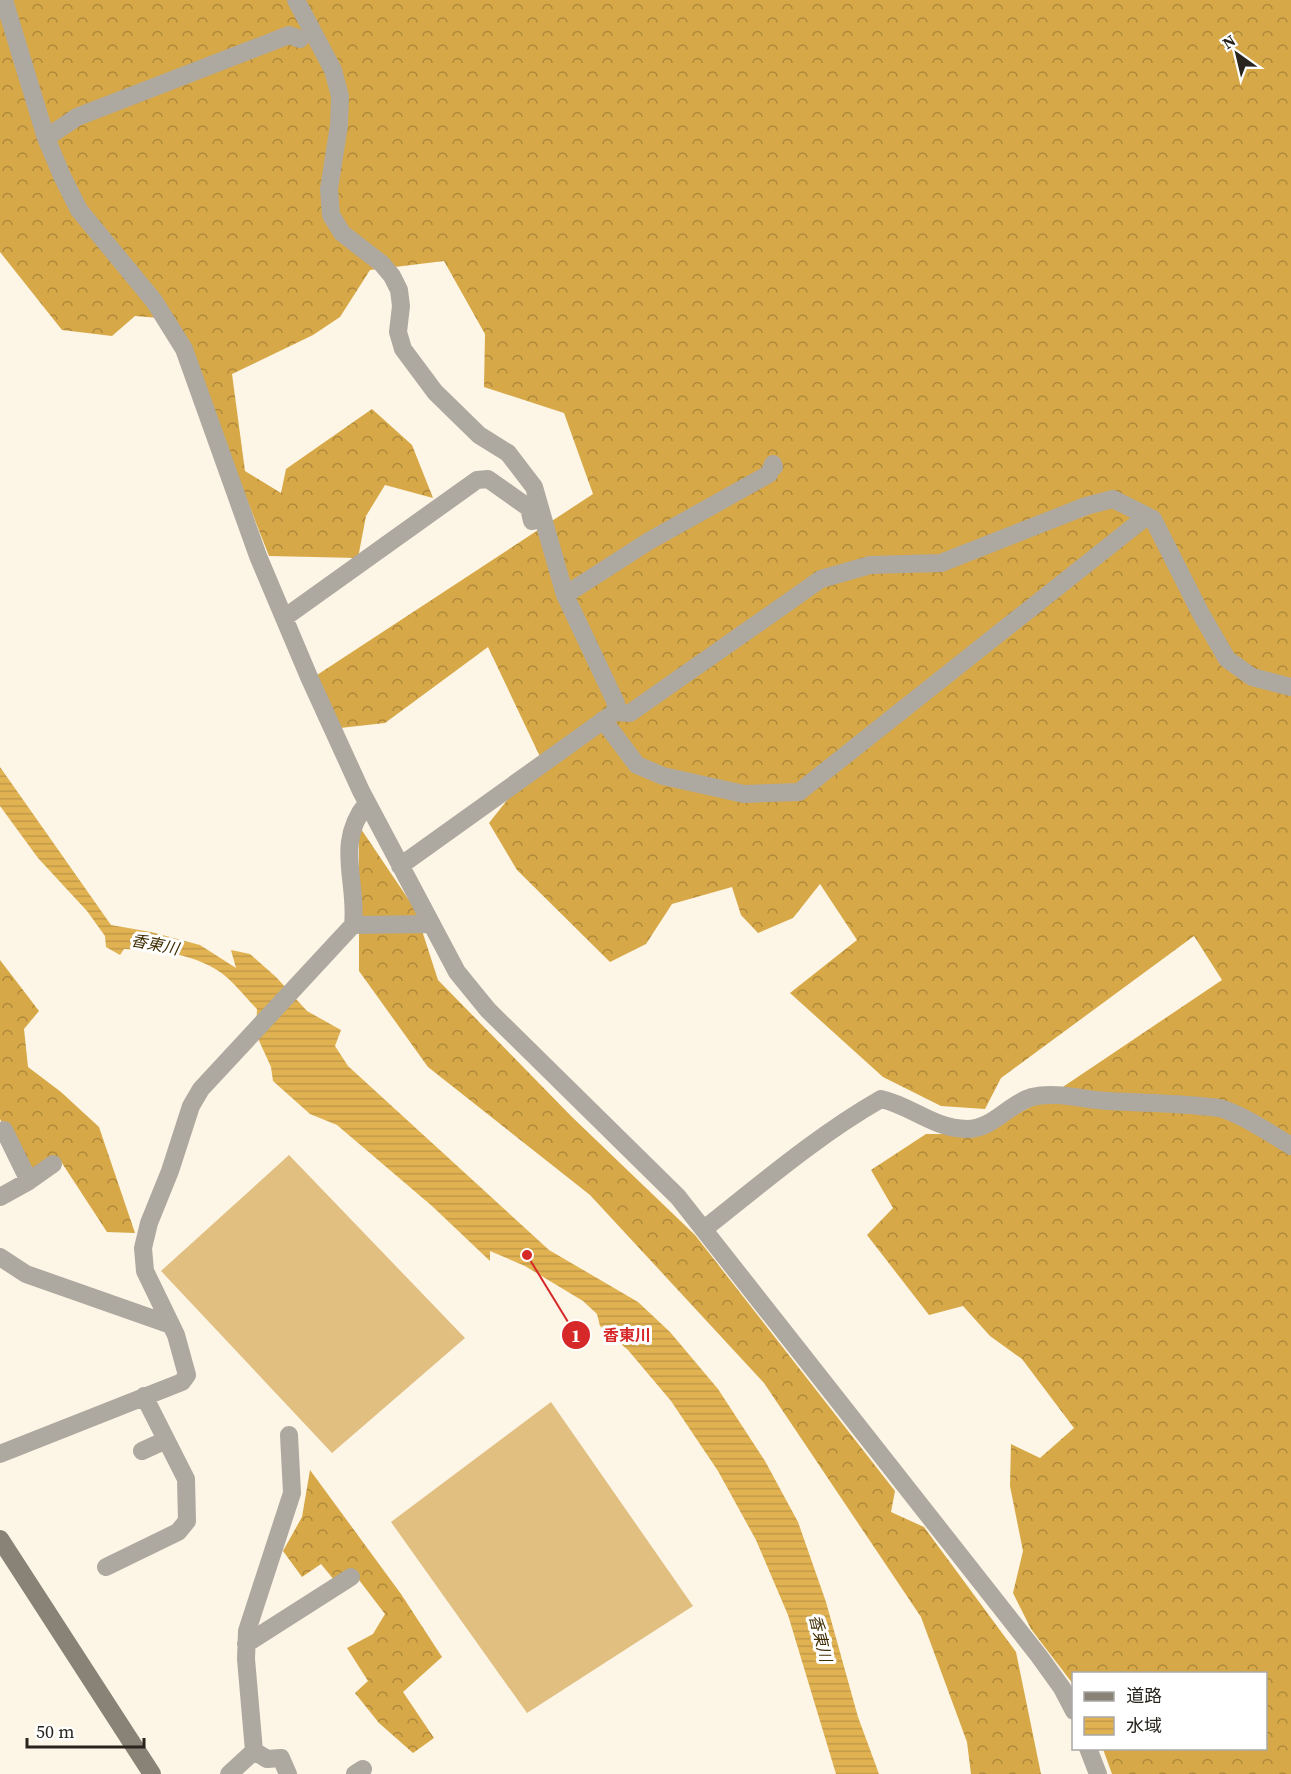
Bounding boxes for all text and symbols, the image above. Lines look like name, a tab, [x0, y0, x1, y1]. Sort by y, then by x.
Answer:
north arrow	[1207, 24, 1267, 84]
text: N	[1218, 29, 1240, 54]
water label: 香東川	[129, 929, 183, 960]
callout: 香東川	[561, 1318, 663, 1352]
text: 1	[571, 1323, 581, 1348]
text: 香東川	[603, 1324, 651, 1346]
water label: 香東川	[805, 1612, 838, 1666]
legend	[1072, 1672, 1267, 1750]
text: 道路	[1126, 1683, 1162, 1708]
scale bar	[27, 1711, 144, 1749]
text: 水域	[1126, 1713, 1162, 1738]
text: 50 m	[36, 1719, 74, 1744]

